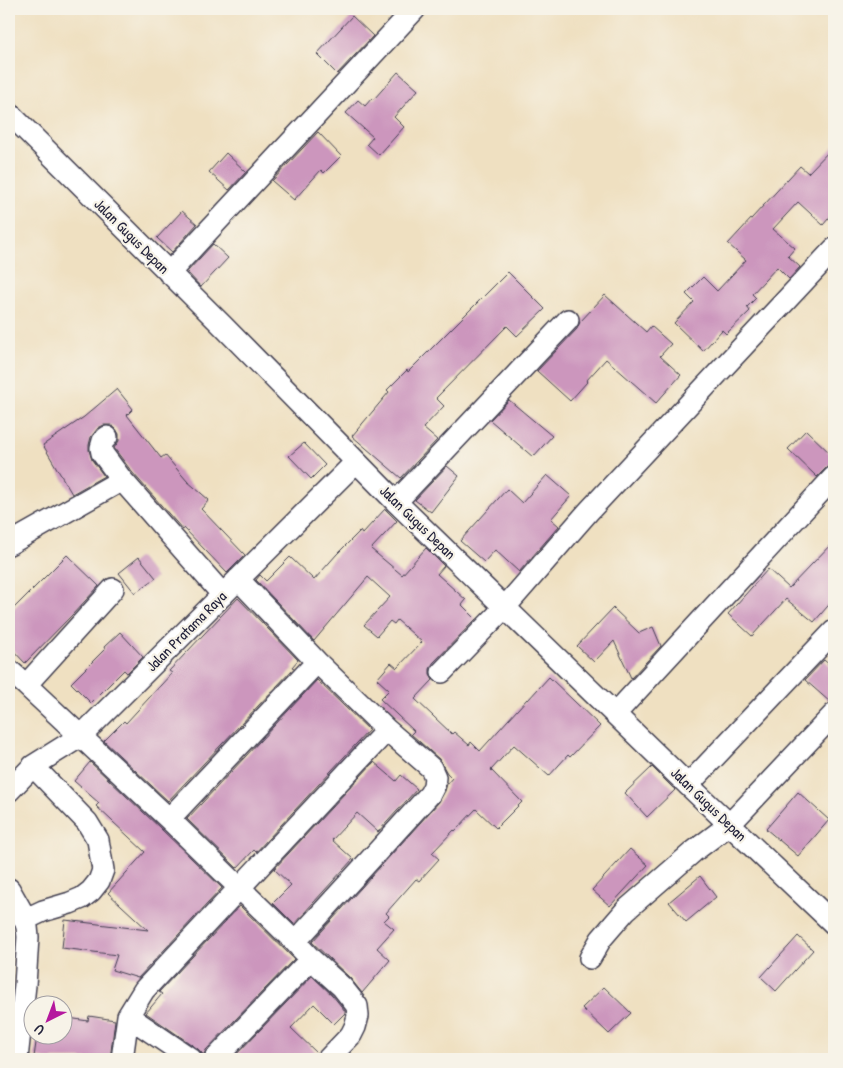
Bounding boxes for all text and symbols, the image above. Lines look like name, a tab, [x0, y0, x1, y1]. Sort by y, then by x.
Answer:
street label: Jalan Gugus Depan	[90, 194, 175, 279]
street label: Jalan Gugus Depan	[375, 480, 461, 564]
street label: Jalan Pratama Raya	[141, 586, 231, 676]
street label: Jalan Gugus Depan	[666, 762, 752, 846]
north arrow	[22, 996, 72, 1046]
text: U	[30, 1020, 48, 1040]

